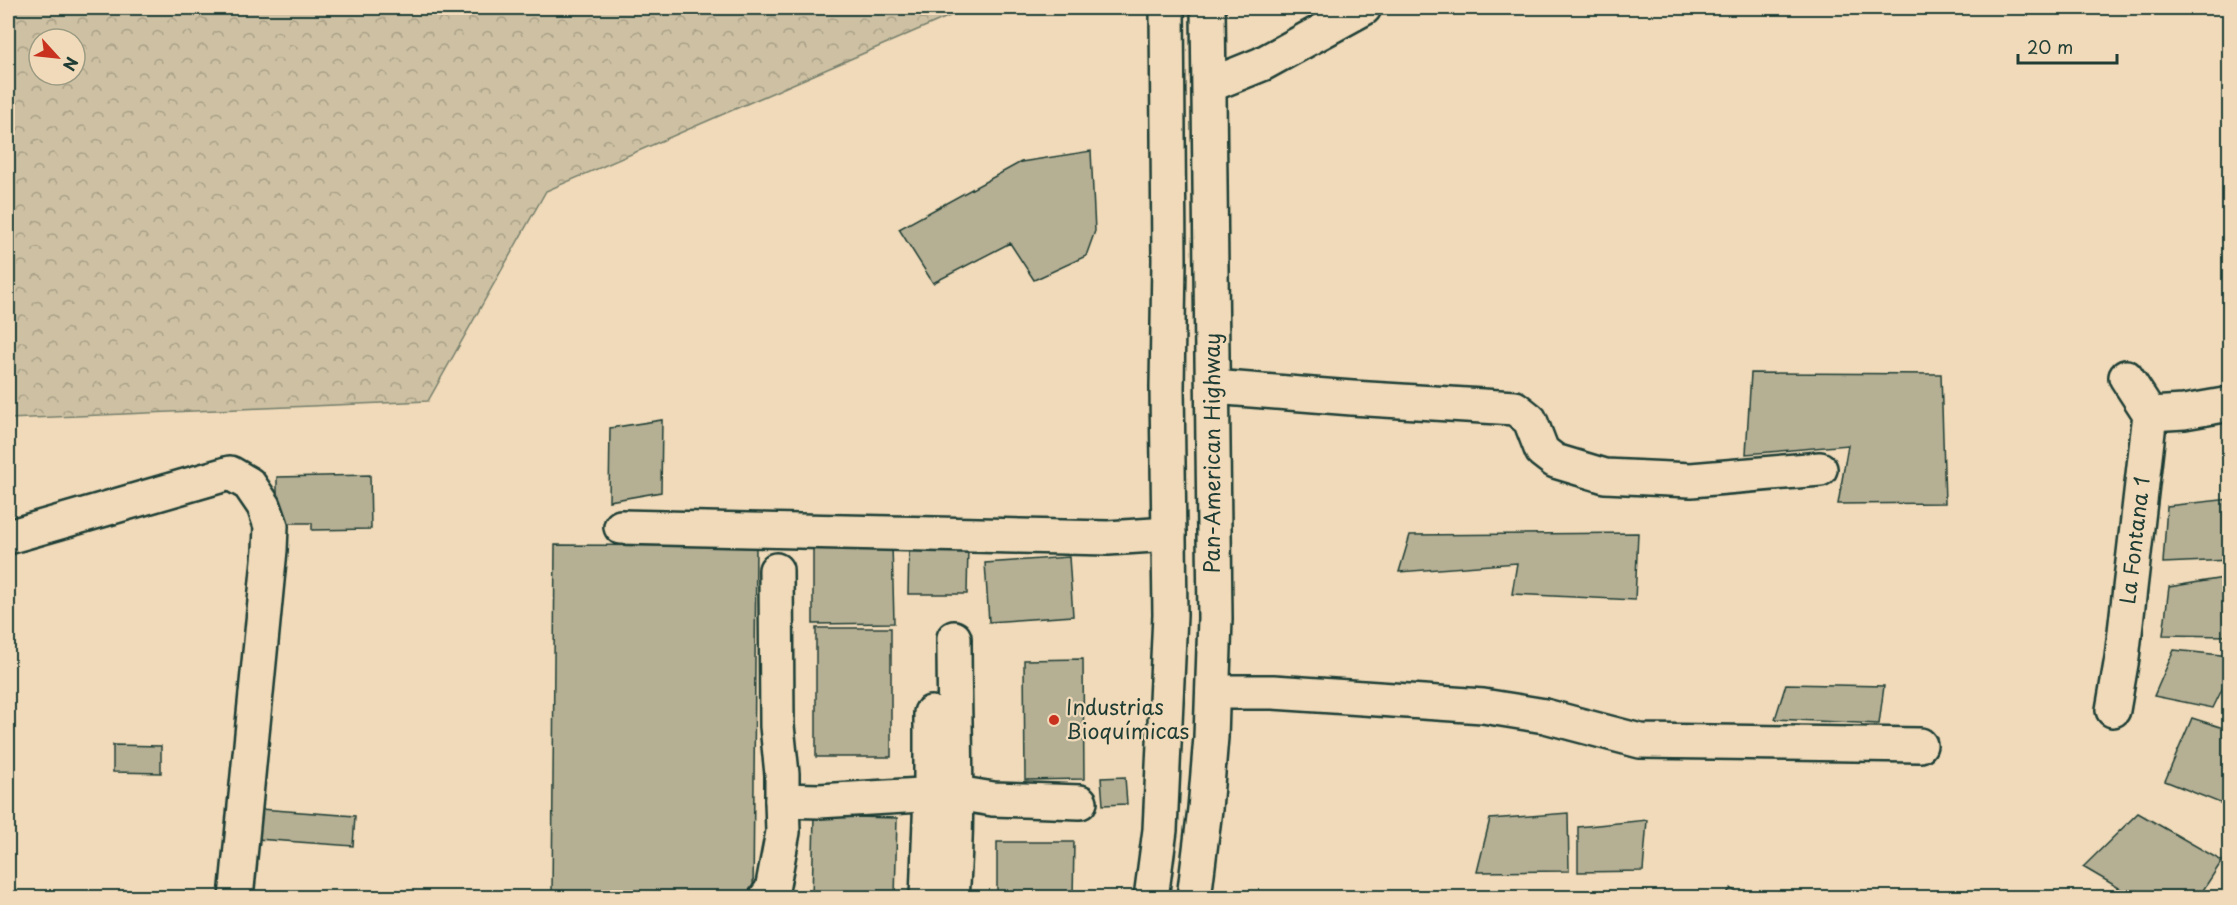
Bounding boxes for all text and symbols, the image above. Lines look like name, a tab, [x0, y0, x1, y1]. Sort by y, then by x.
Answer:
north arrow	[27, 27, 87, 87]
scale bar	[2018, 27, 2117, 65]
text: 20 m	[2027, 33, 2073, 60]
text: N	[58, 53, 85, 75]
street label: Pan-American Highway	[1195, 333, 1227, 573]
street label: La Fontana 1	[2110, 475, 2157, 606]
place label: Industrias Bioquímicas	[1066, 690, 1189, 746]
marker: Industrias Bioquímicas	[1047, 713, 1061, 727]

